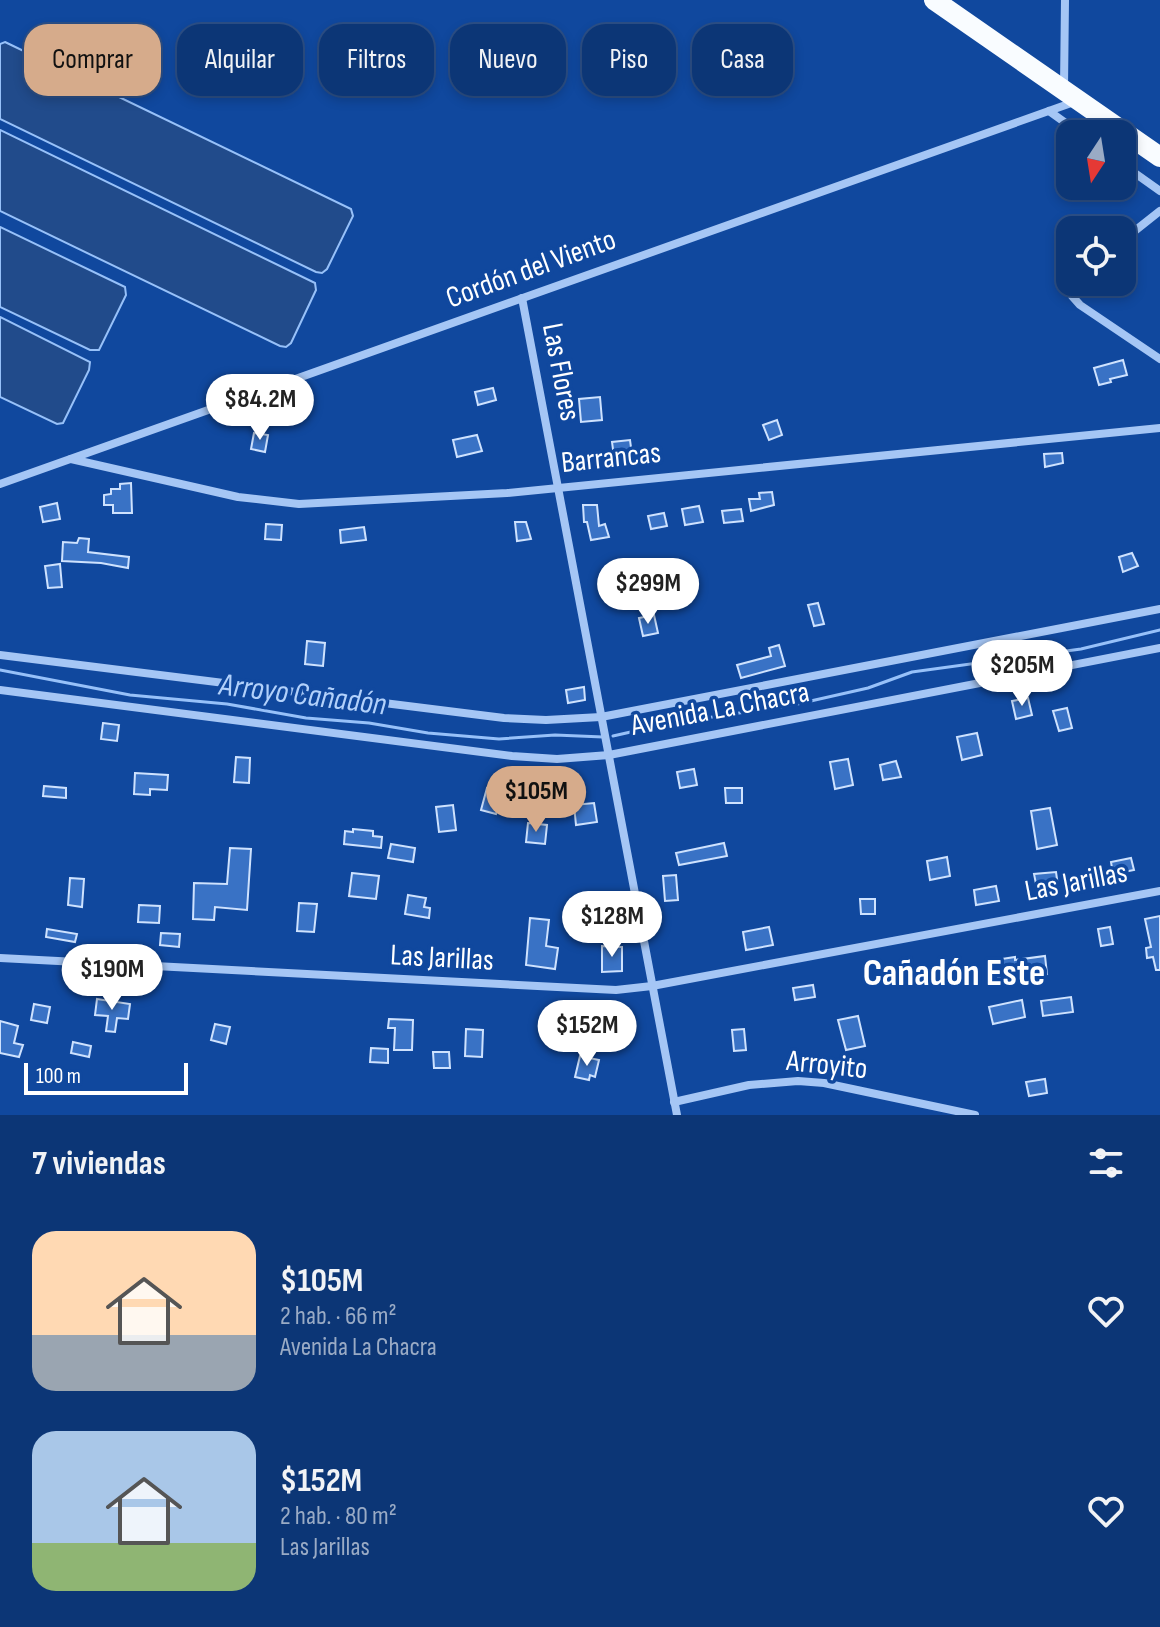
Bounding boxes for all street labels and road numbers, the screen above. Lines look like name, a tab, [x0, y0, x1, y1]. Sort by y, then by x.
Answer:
street label: Cordón del Viento	[441, 222, 621, 316]
street label: Las Flores	[534, 320, 588, 424]
street label: Barrancas	[559, 435, 663, 481]
street label: Avenida La Chacra	[627, 674, 812, 744]
street label: Las Jarillas	[1022, 854, 1130, 910]
street label: Las Jarillas	[389, 937, 495, 979]
street label: Arroyito	[784, 1043, 869, 1087]

